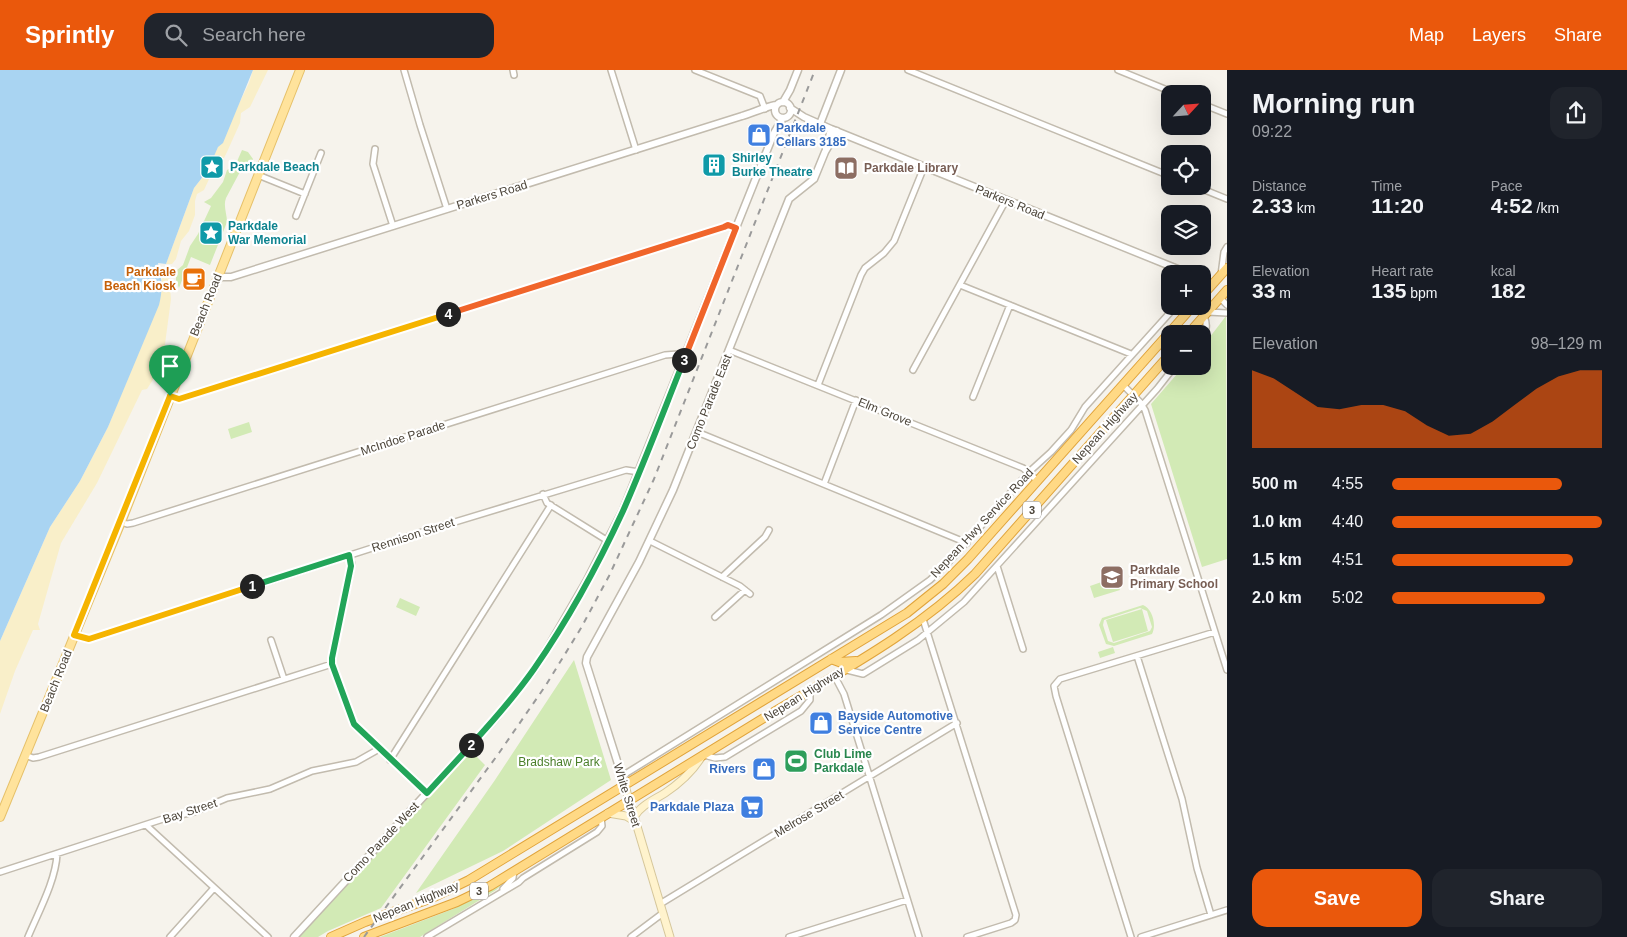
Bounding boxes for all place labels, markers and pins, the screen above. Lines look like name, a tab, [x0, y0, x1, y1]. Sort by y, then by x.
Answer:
place label: Parkdale Cellars 3185	[776, 121, 846, 149]
shop icon: Parkdale Cellars 3185	[746, 122, 772, 148]
place label: Shirley Burke Theatre	[732, 151, 813, 179]
building icon: Shirley Burke Theatre	[701, 152, 727, 178]
place icon: Parkdale Beach	[199, 154, 225, 180]
library icon: Parkdale Library	[833, 155, 859, 181]
place label: Parkdale Beach	[230, 160, 319, 174]
place label: Parkdale Library	[864, 161, 958, 175]
place label: Parkdale War Memorial	[228, 219, 306, 247]
place icon: Parkdale War Memorial	[198, 220, 224, 246]
place label: Parkdale Beach Kiosk	[104, 265, 176, 293]
cafe icon: Parkdale Beach Kiosk	[181, 266, 207, 292]
pin: 4	[436, 302, 460, 326]
pin	[149, 345, 191, 396]
pin: 3	[672, 348, 696, 372]
place label: Parkdale Primary School	[1130, 563, 1218, 591]
school or university icon: Parkdale Primary School	[1099, 564, 1125, 590]
pin: 1	[240, 574, 264, 598]
place label: Bayside Automotive Service Centre	[838, 709, 953, 737]
shop icon: Bayside Automotive Service Centre	[808, 710, 834, 736]
pin: 2	[458, 732, 484, 758]
place label: Club Lime Parkdale	[814, 747, 872, 775]
sports icon: Club Lime Parkdale	[783, 748, 809, 774]
shop icon: Rivers	[751, 756, 777, 782]
place label: Rivers	[709, 762, 746, 776]
supermarket icon: Parkdale Plaza	[739, 794, 765, 820]
place label: Parkdale Plaza	[650, 800, 734, 814]

